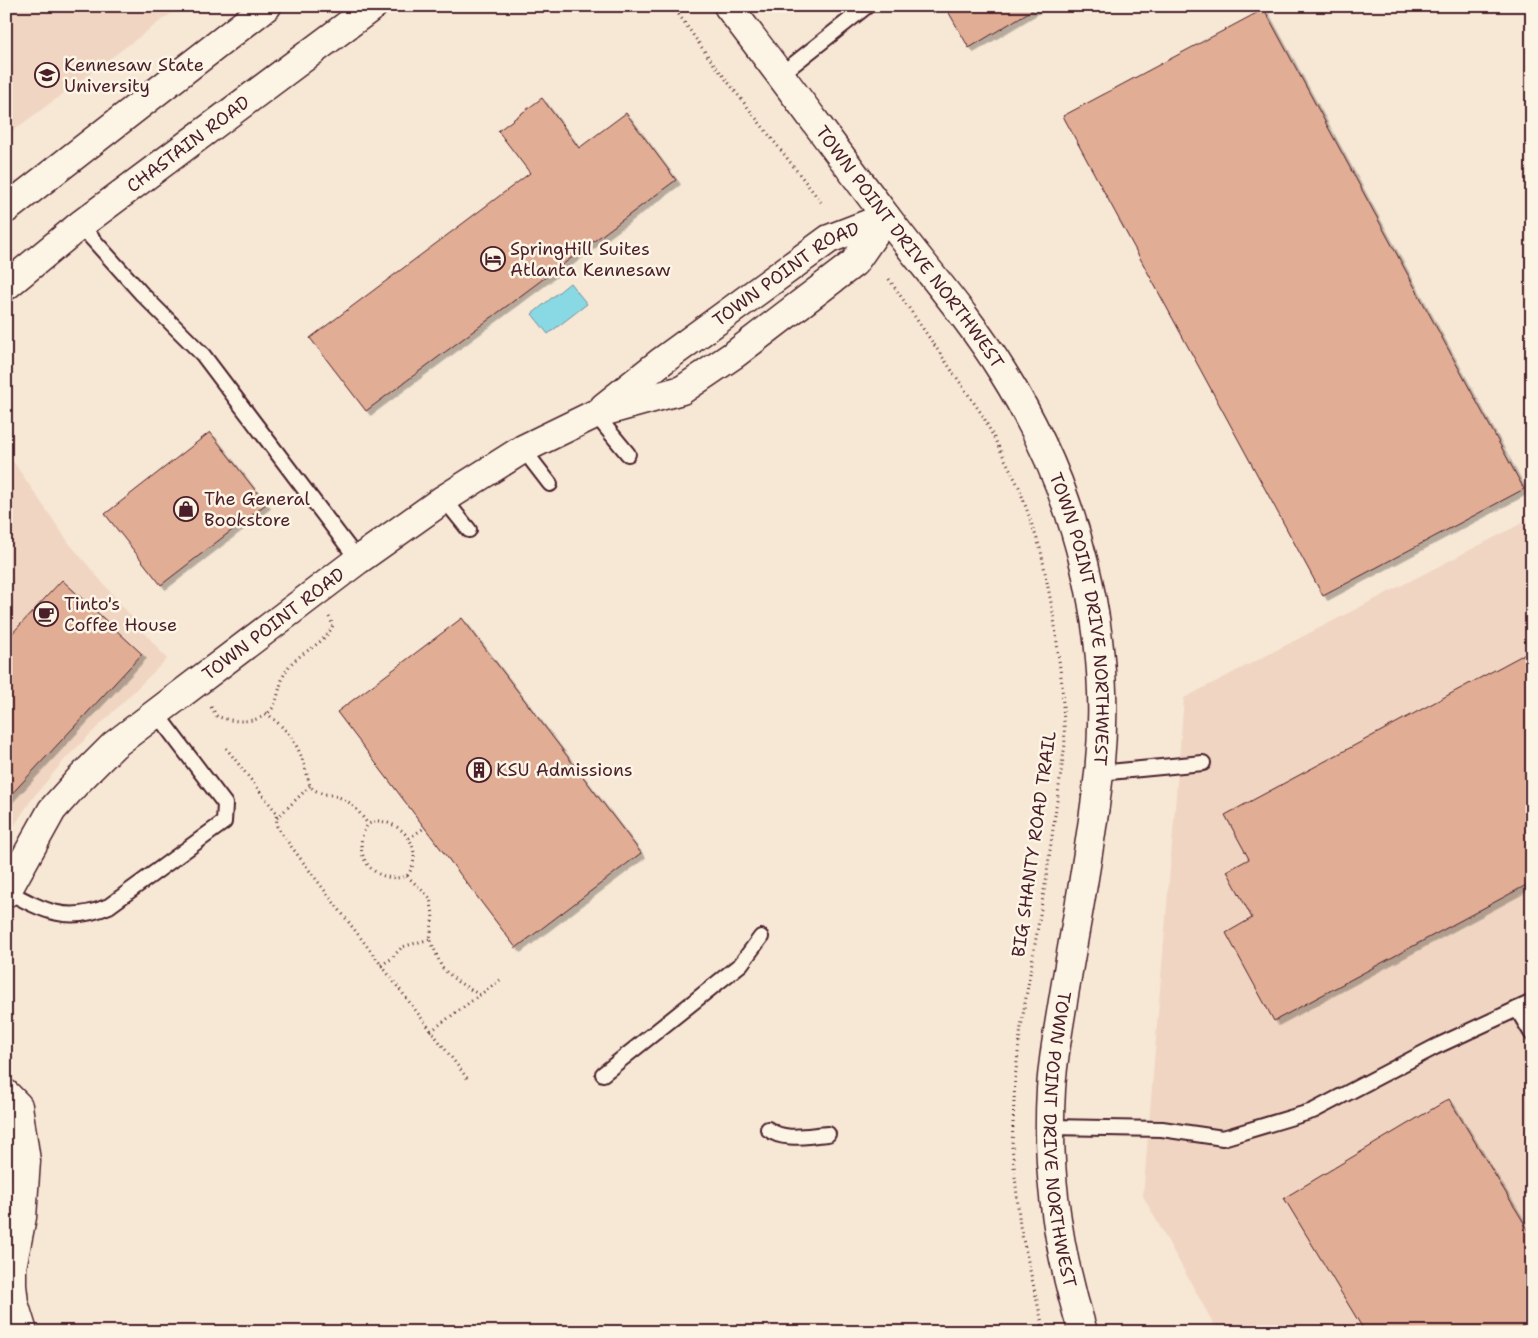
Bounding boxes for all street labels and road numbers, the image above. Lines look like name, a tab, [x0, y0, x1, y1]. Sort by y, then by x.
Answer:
street label: CHASTAIN ROAD	[122, 90, 255, 198]
street label: TOWN POINT DRIVE NORTHWEST	[810, 121, 1009, 373]
street label: TOWN POINT ROAD	[708, 216, 863, 332]
street label: TOWN POINT DRIVE NORTHWEST	[1044, 469, 1114, 767]
street label: TOWN POINT ROAD	[197, 562, 350, 686]
street label: BIG SHANTY ROAD TRAIL	[1006, 729, 1062, 959]
street label: TOWN POINT DRIVE NORTHWEST	[1038, 989, 1082, 1290]

